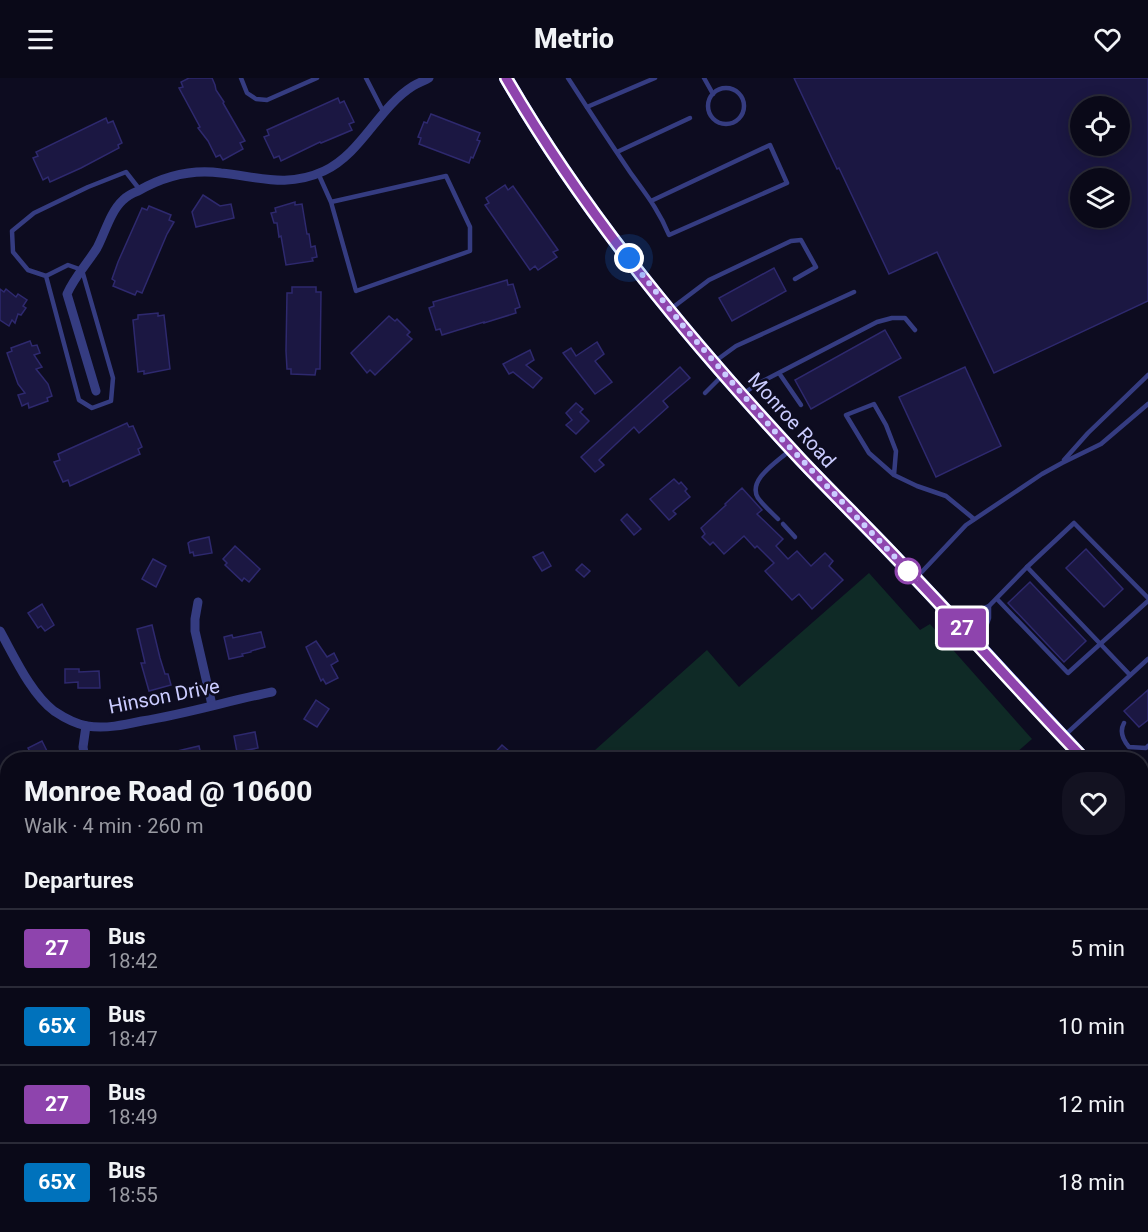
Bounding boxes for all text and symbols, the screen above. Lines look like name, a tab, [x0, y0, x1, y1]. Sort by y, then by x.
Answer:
icon: menu	[24, 23, 57, 56]
text: Metrio	[534, 23, 614, 55]
icon: heart	[1091, 23, 1124, 56]
map controls	[1070, 96, 1130, 228]
button: locate	[1070, 96, 1130, 156]
button: layers	[1070, 168, 1130, 228]
your location	[614, 243, 644, 273]
street label: Monroe Road	[743, 368, 841, 472]
unlabelled marker	[895, 558, 921, 584]
line badge: 27	[935, 608, 989, 648]
text: 27	[950, 616, 974, 640]
street label: Hinson Drive	[106, 673, 222, 719]
button: heart	[1062, 772, 1125, 835]
text: Monroe Road @ 10600	[24, 775, 312, 808]
text: Walk · 4 min · 260 m	[24, 814, 203, 838]
text: Departures	[24, 868, 134, 893]
text: Bus	[108, 924, 146, 949]
text: 27	[45, 936, 69, 960]
text: 5 min	[1070, 936, 1125, 961]
text: 18:42	[108, 949, 158, 973]
text: Bus	[108, 1002, 146, 1027]
text: 65X	[38, 1014, 76, 1038]
text: 10 min	[1058, 1014, 1125, 1039]
text: 18:47	[108, 1027, 158, 1051]
text: Bus	[108, 1080, 146, 1105]
text: 27	[45, 1092, 69, 1116]
text: 12 min	[1058, 1092, 1125, 1117]
text: 18:49	[108, 1105, 158, 1129]
text: Bus	[108, 1158, 146, 1183]
text: 65X	[38, 1170, 76, 1194]
text: 18 min	[1058, 1170, 1125, 1195]
text: 18:55	[108, 1183, 158, 1207]

